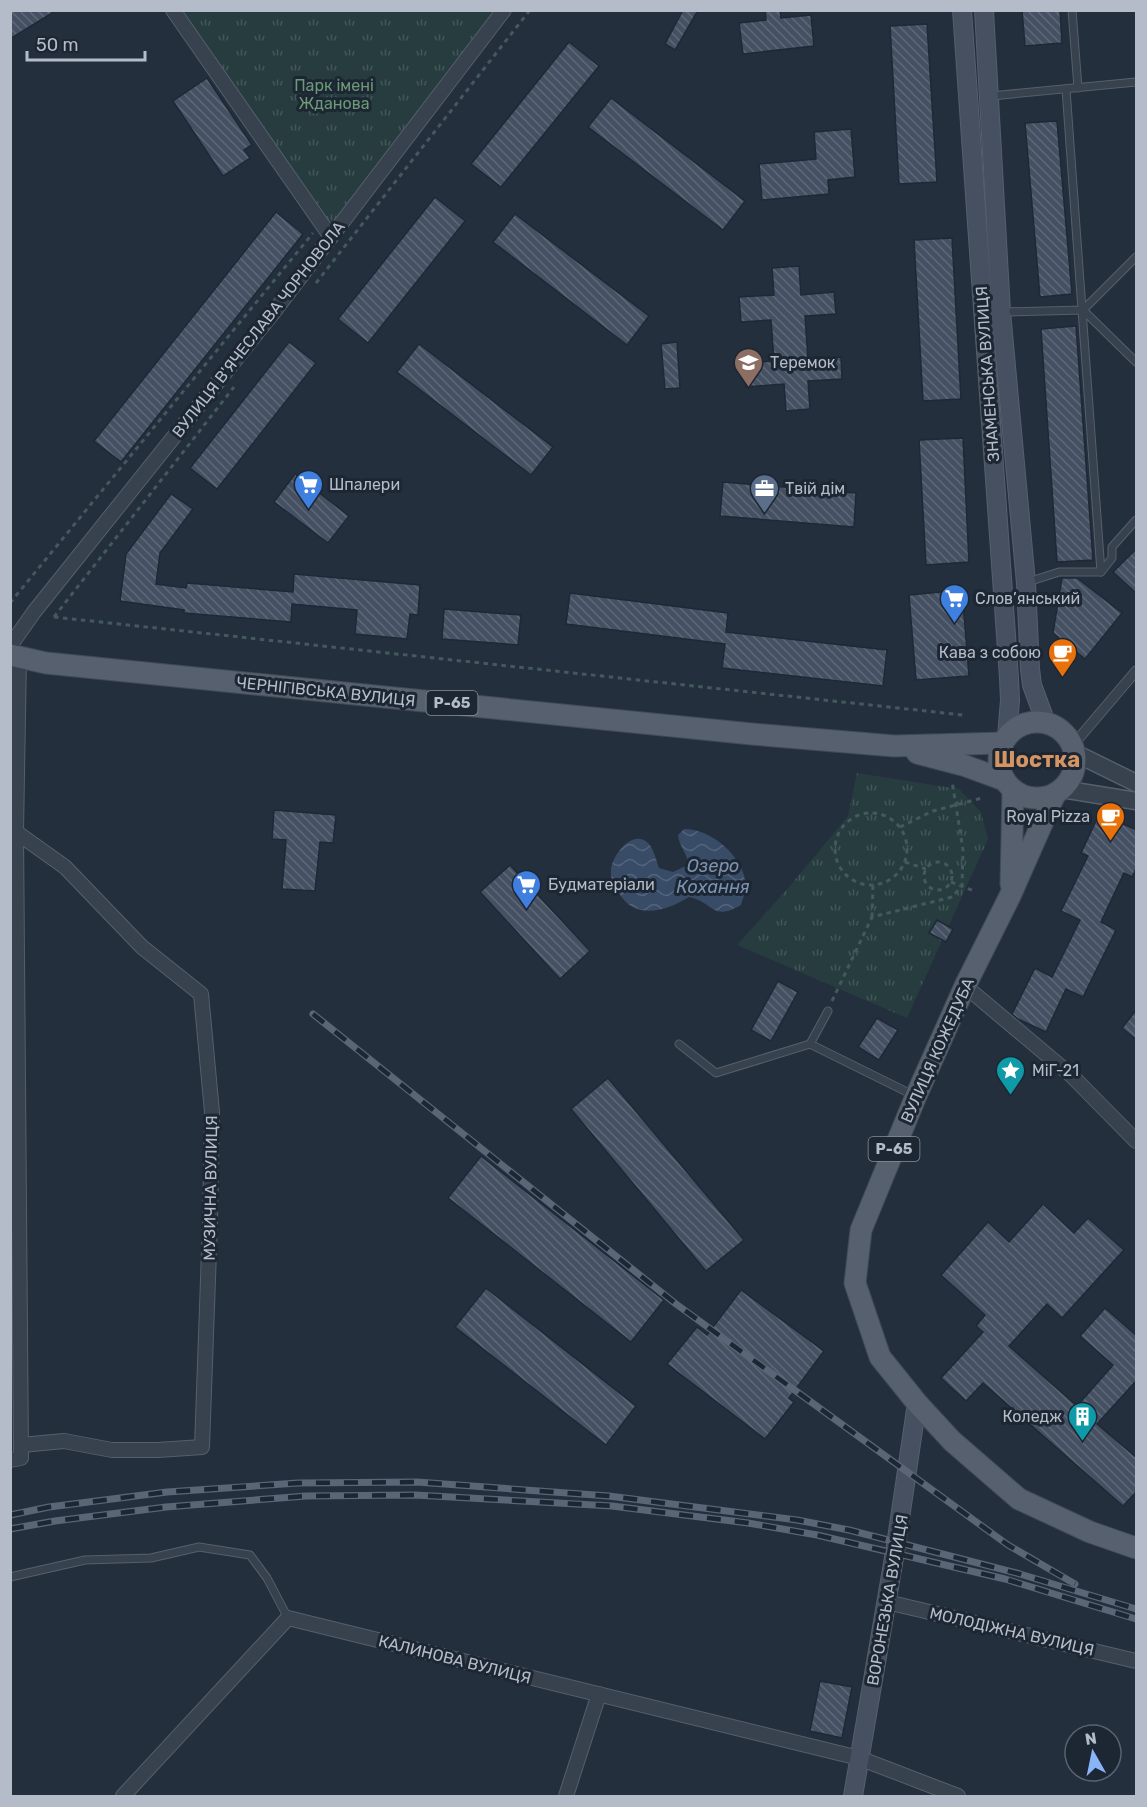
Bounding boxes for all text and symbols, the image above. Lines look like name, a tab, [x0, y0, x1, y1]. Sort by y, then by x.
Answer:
scale bar	[27, 24, 146, 62]
text: 50 m	[36, 34, 79, 56]
park label: Парк імені Жданова	[294, 76, 374, 113]
street label: ВУЛИЦЯ В'ЯЧЕСЛАВА ЧОРНОВОЛА	[168, 217, 349, 441]
street label: ЗНАМЕНСЬКА ВУЛИЦЯ	[972, 285, 1003, 462]
school or university icon: Теремок	[733, 346, 765, 388]
place label: Теремок	[770, 353, 836, 372]
supermarket icon: Шпалери	[292, 468, 324, 510]
office icon: Твій дім	[748, 472, 780, 514]
place label: Шпалери	[329, 475, 400, 494]
place label: Твій дім	[785, 479, 845, 498]
supermarket icon: Слов’янський	[938, 582, 970, 624]
place label: Слов’янський	[975, 589, 1080, 608]
cafe icon: Кава з собою	[1046, 636, 1078, 678]
place label: Кава з собою	[939, 643, 1041, 662]
street label: ЧЕРНІГІВСЬКА ВУЛИЦЯ	[235, 673, 416, 710]
road number: Р-65	[426, 691, 478, 715]
district label: Шостка	[994, 746, 1080, 773]
cafe icon: Royal Pizza	[1095, 800, 1127, 842]
place label: Royal Pizza	[1006, 807, 1090, 826]
water label: Озеро Кохання	[676, 855, 750, 898]
supermarket icon: Будматеріали	[511, 868, 543, 910]
place label: Будматеріали	[548, 875, 655, 894]
street label: ВУЛИЦЯ КОЖЕДУБА	[897, 974, 978, 1126]
place icon: МіГ-21	[995, 1054, 1027, 1096]
place label: МіГ-21	[1032, 1061, 1079, 1080]
street label: МУЗИЧНА ВУЛИЦЯ	[200, 1115, 221, 1261]
road number: Р-65	[868, 1137, 920, 1161]
building icon: Коледж	[1067, 1400, 1099, 1442]
place label: Коледж	[1003, 1407, 1062, 1426]
street label: ВОРОНЕЗЬКА ВУЛИЦЯ	[863, 1513, 912, 1687]
street label: МОЛОДІЖНА ВУЛИЦЯ	[928, 1603, 1096, 1660]
street label: КАЛИНОВА ВУЛИЦЯ	[377, 1631, 533, 1688]
north arrow	[1063, 1723, 1123, 1783]
text: N	[1084, 1728, 1098, 1749]

